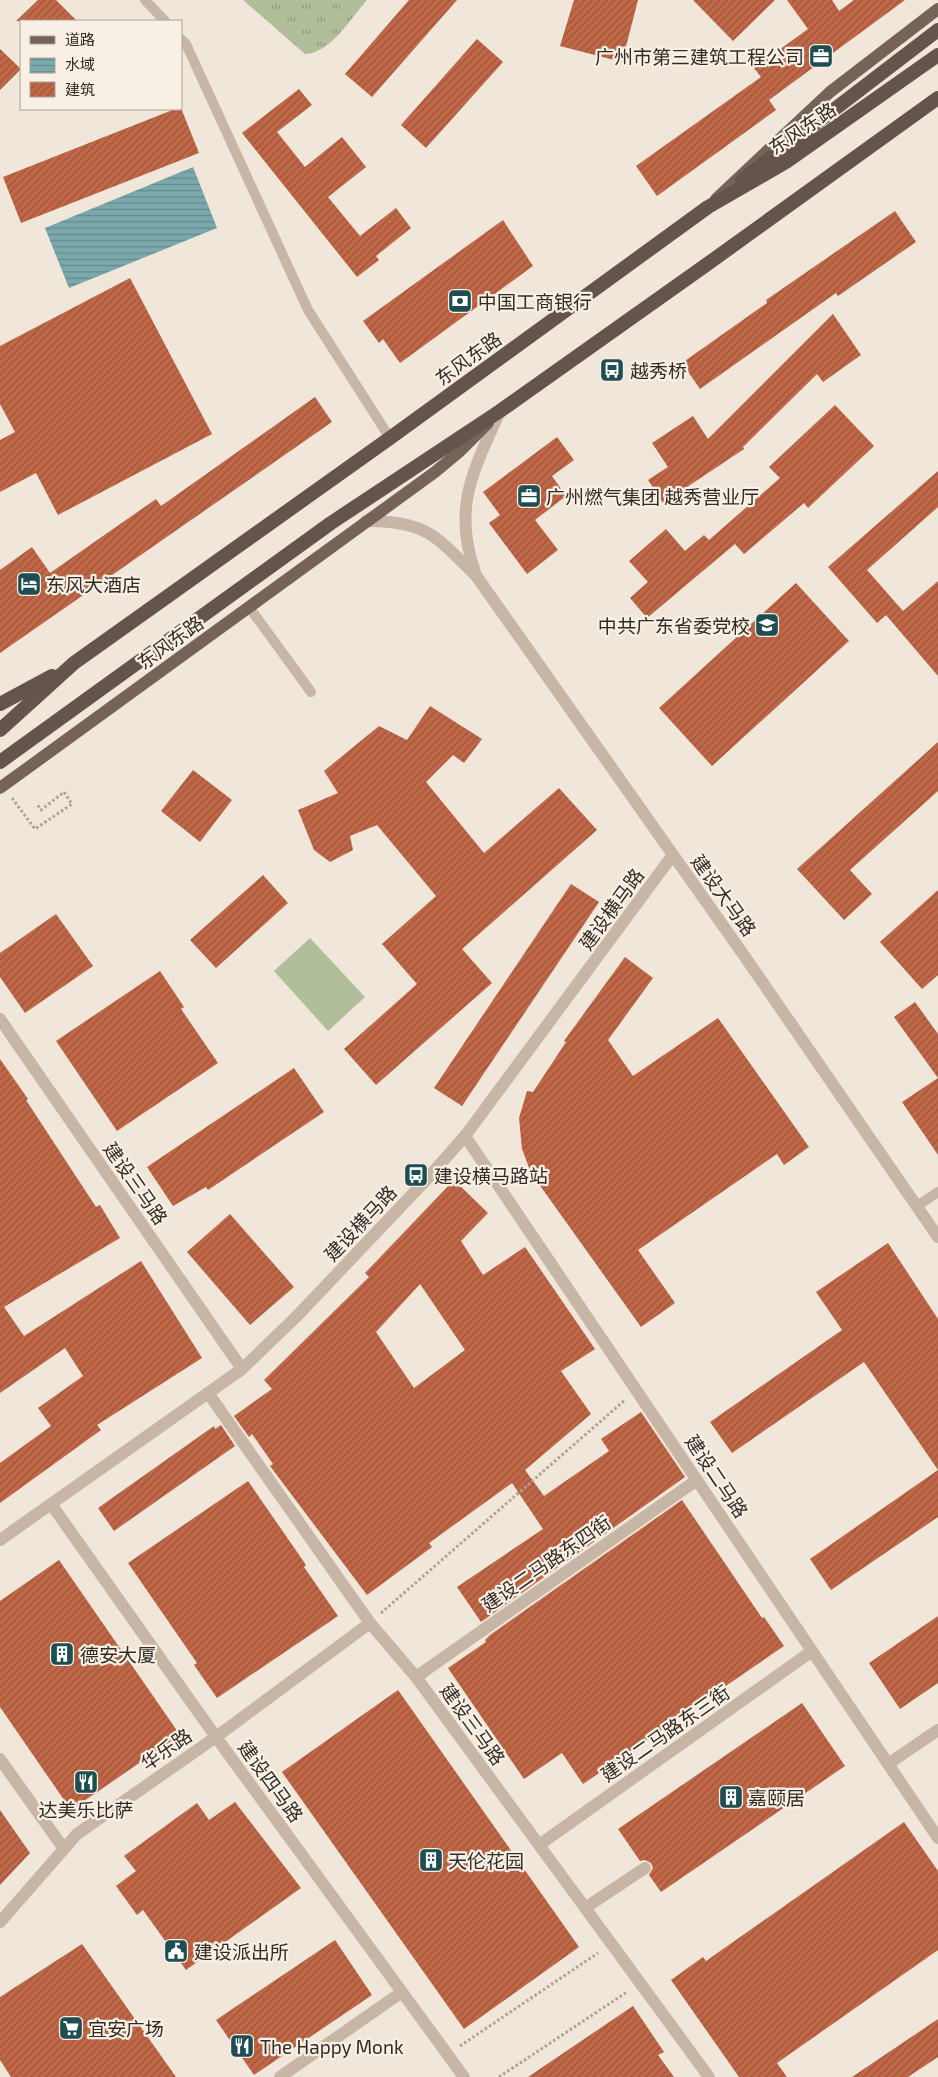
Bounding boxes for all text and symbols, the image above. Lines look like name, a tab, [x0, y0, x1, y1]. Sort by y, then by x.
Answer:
legend	[20, 20, 182, 110]
text: 道路	[65, 30, 95, 48]
office icon: 广州市第三建筑工程公司	[808, 43, 834, 69]
place label: 广州市第三建筑工程公司	[595, 45, 804, 68]
text: 水域	[65, 55, 95, 73]
text: 建筑	[65, 80, 95, 98]
street label: 东风东路	[764, 97, 840, 159]
bank icon: 中国工商银行	[447, 288, 473, 314]
place label: 中国工商银行	[478, 290, 592, 313]
street label: 东风东路	[430, 326, 506, 390]
bus stop icon: 越秀桥	[599, 357, 625, 383]
place label: 越秀桥	[630, 359, 687, 382]
office icon: 广州燃气集团 越秀营业厅	[516, 483, 542, 509]
place label: 广州燃气集团 越秀营业厅	[546, 485, 759, 508]
hotel icon: 东风大酒店	[16, 571, 42, 597]
place label: 东风大酒店	[46, 573, 141, 596]
street label: 东风东路	[132, 610, 208, 674]
school or university icon: 中共广东省委党校	[754, 612, 780, 638]
place label: 中共广东省委党校	[598, 614, 750, 637]
street label: 建设大马路	[687, 850, 761, 940]
street label: 建设横马路	[574, 864, 648, 954]
street label: 建设三马路	[99, 1137, 173, 1229]
bus stop icon: 建设横马路站	[403, 1162, 429, 1188]
place label: 建设横马路站	[434, 1164, 548, 1187]
street label: 建设横马路	[319, 1180, 401, 1266]
street label: 建设二马路	[681, 1430, 753, 1522]
street label: 建设二马路东四街	[477, 1510, 615, 1616]
building icon: 德安大厦	[49, 1641, 75, 1667]
place label: 德安大厦	[80, 1643, 156, 1666]
street label: 建设三马路	[436, 1679, 510, 1769]
street label: 建设二马路东三街	[596, 1680, 734, 1786]
street label: 华乐路	[136, 1723, 196, 1775]
street label: 建设四马路	[234, 1736, 308, 1826]
restaurant icon: 达美乐比萨	[73, 1769, 99, 1795]
building icon: 嘉颐居	[718, 1784, 744, 1810]
place label: 嘉颐居	[748, 1786, 805, 1809]
place label: 达美乐比萨	[38, 1798, 134, 1821]
building icon: 天伦花园	[418, 1847, 444, 1873]
place label: 天伦花园	[448, 1849, 524, 1872]
public building icon: 建设派出所	[163, 1938, 189, 1964]
place label: 建设派出所	[194, 1940, 289, 1963]
supermarket icon: 宜安广场	[58, 2015, 84, 2041]
place label: 宜安广场	[88, 2017, 164, 2040]
restaurant icon: The Happy Monk	[229, 2033, 255, 2059]
place label: The Happy Monk	[260, 2035, 404, 2058]

